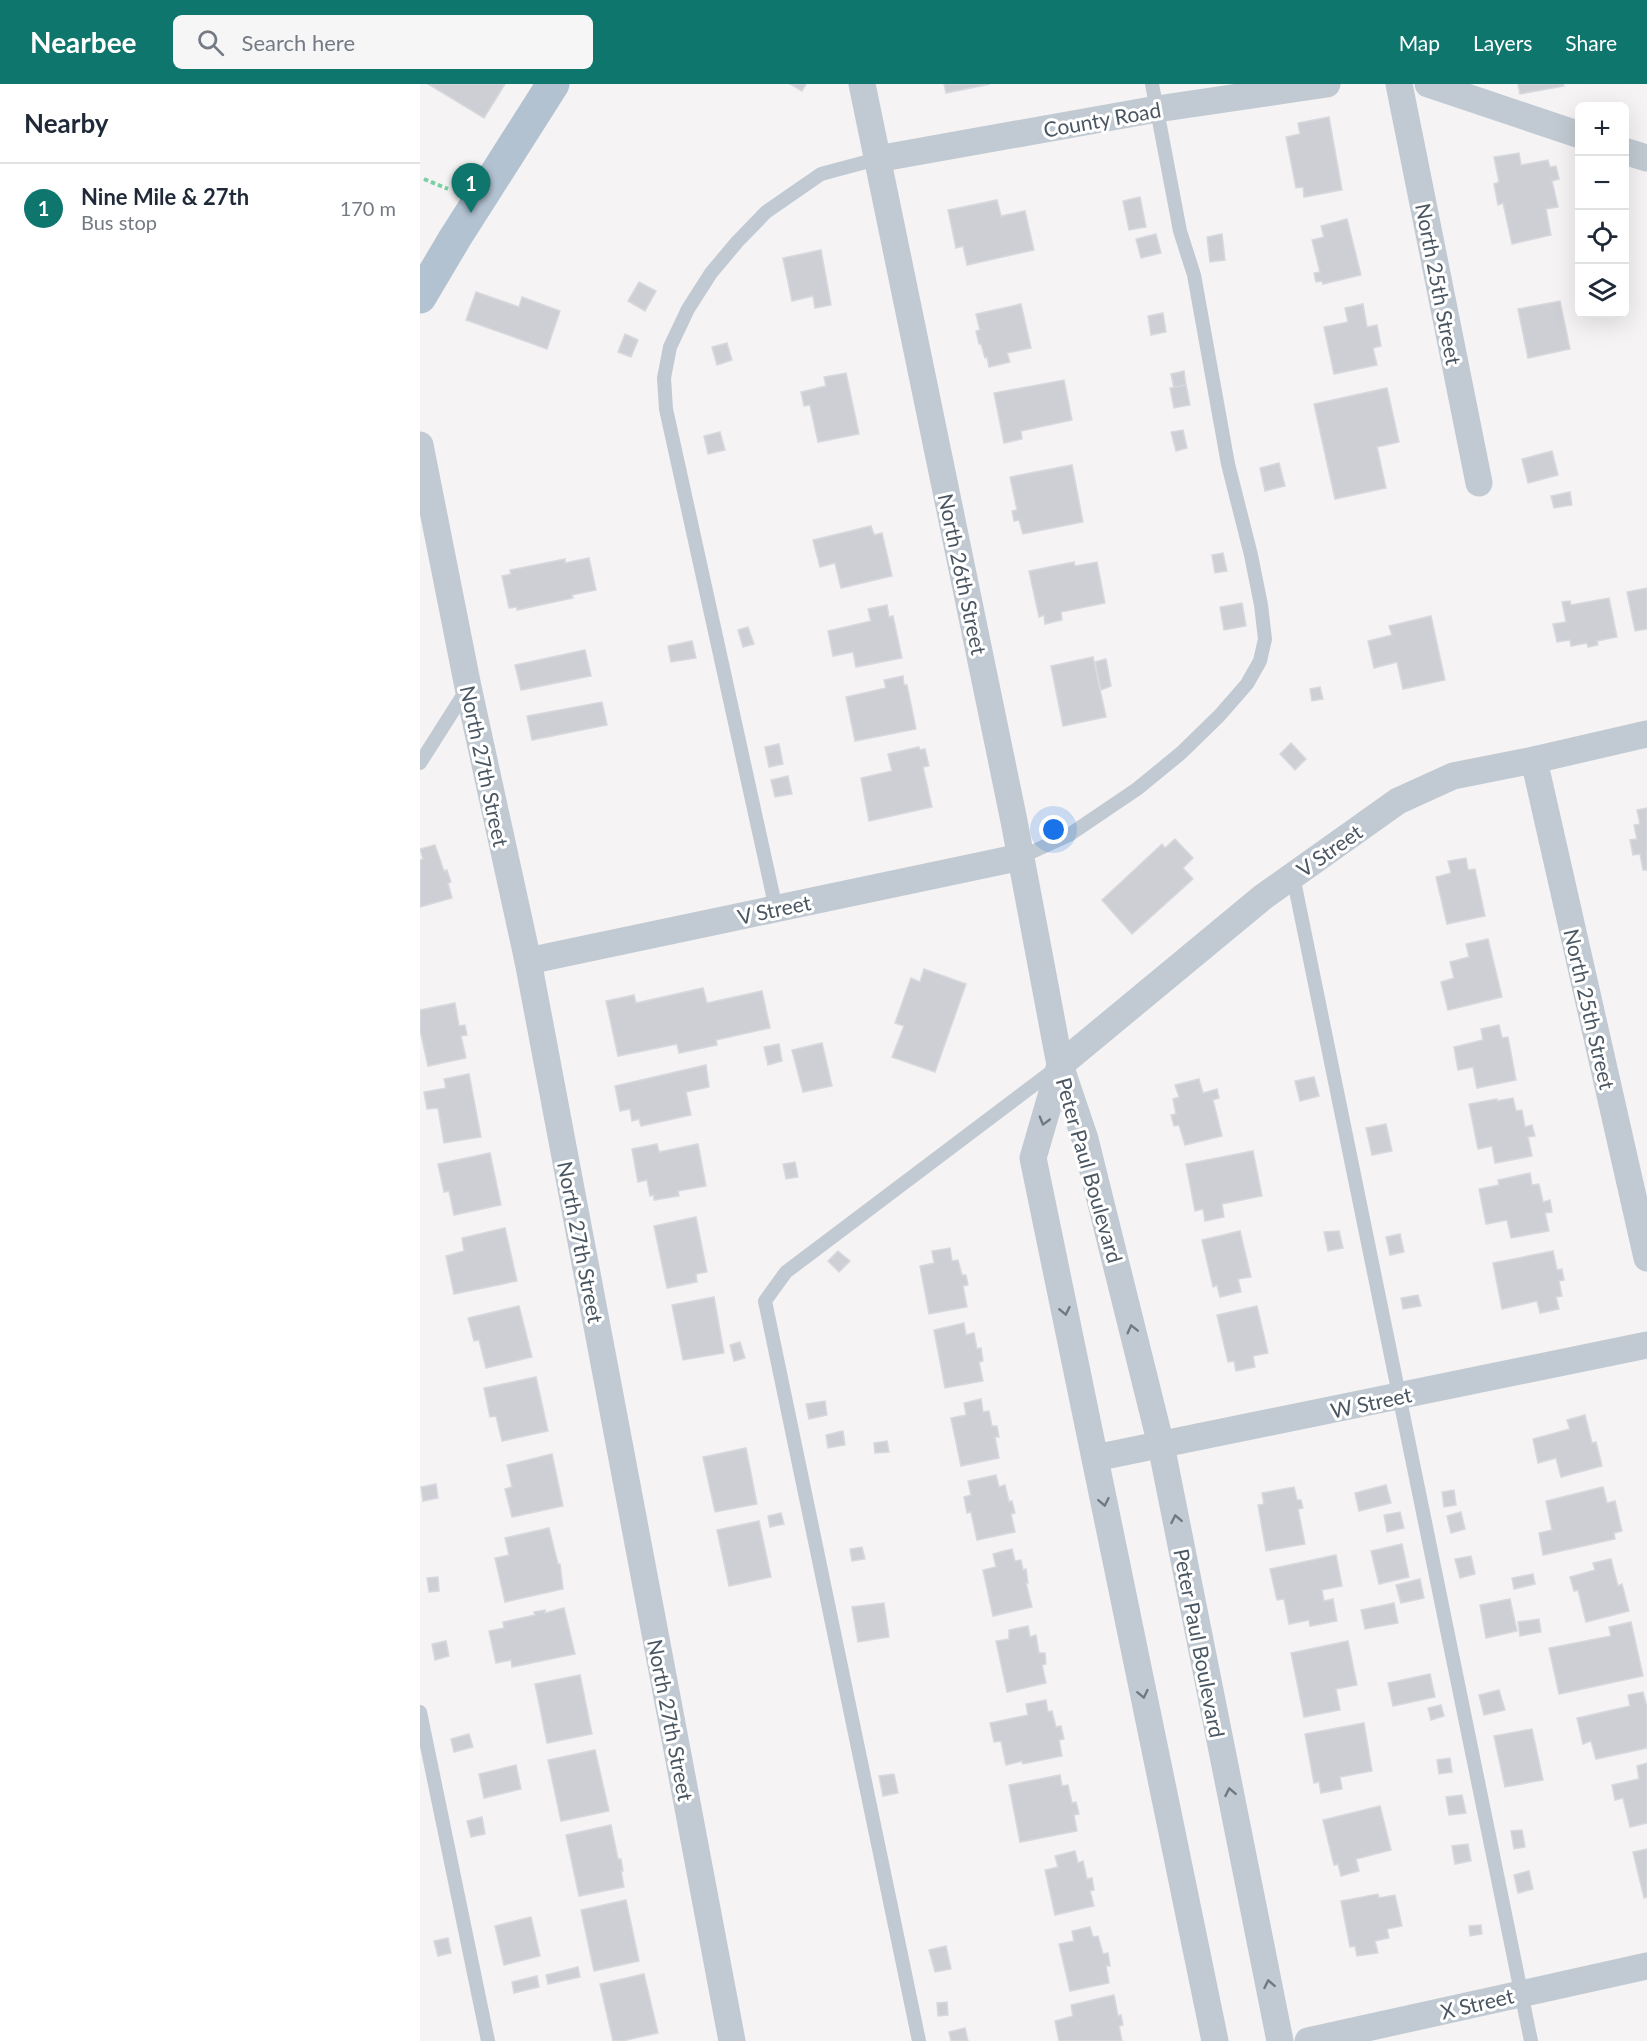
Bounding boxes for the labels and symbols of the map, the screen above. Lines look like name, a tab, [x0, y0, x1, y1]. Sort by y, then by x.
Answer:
street label: County Road	[1041, 96, 1163, 142]
pin: 1	[452, 164, 490, 213]
street label: North 25th Street	[1411, 201, 1467, 367]
street label: North 26th Street	[934, 491, 992, 657]
street label: North 27th Street	[456, 683, 514, 849]
your location	[1039, 815, 1068, 844]
street label: V Street	[1291, 818, 1367, 882]
street label: V Street	[735, 889, 813, 929]
street label: North 25th Street	[1559, 926, 1621, 1092]
street label: Peter Paul Boulevard	[1052, 1074, 1128, 1266]
one-way arrow	[1039, 1115, 1051, 1126]
street label: North 27th Street	[553, 1159, 609, 1325]
one-way arrow	[1058, 1306, 1071, 1316]
one-way arrow	[1127, 1324, 1139, 1335]
street label: W Street	[1328, 1381, 1414, 1423]
one-way arrow	[1097, 1497, 1110, 1507]
one-way arrow	[1170, 1514, 1183, 1524]
street label: Peter Paul Boulevard	[1169, 1546, 1231, 1740]
street label: North 27th Street	[643, 1637, 699, 1803]
one-way arrow	[1135, 1688, 1148, 1698]
one-way arrow	[1224, 1788, 1237, 1798]
one-way arrow	[1263, 1979, 1276, 1989]
street label: X Street	[1438, 1982, 1516, 2024]

